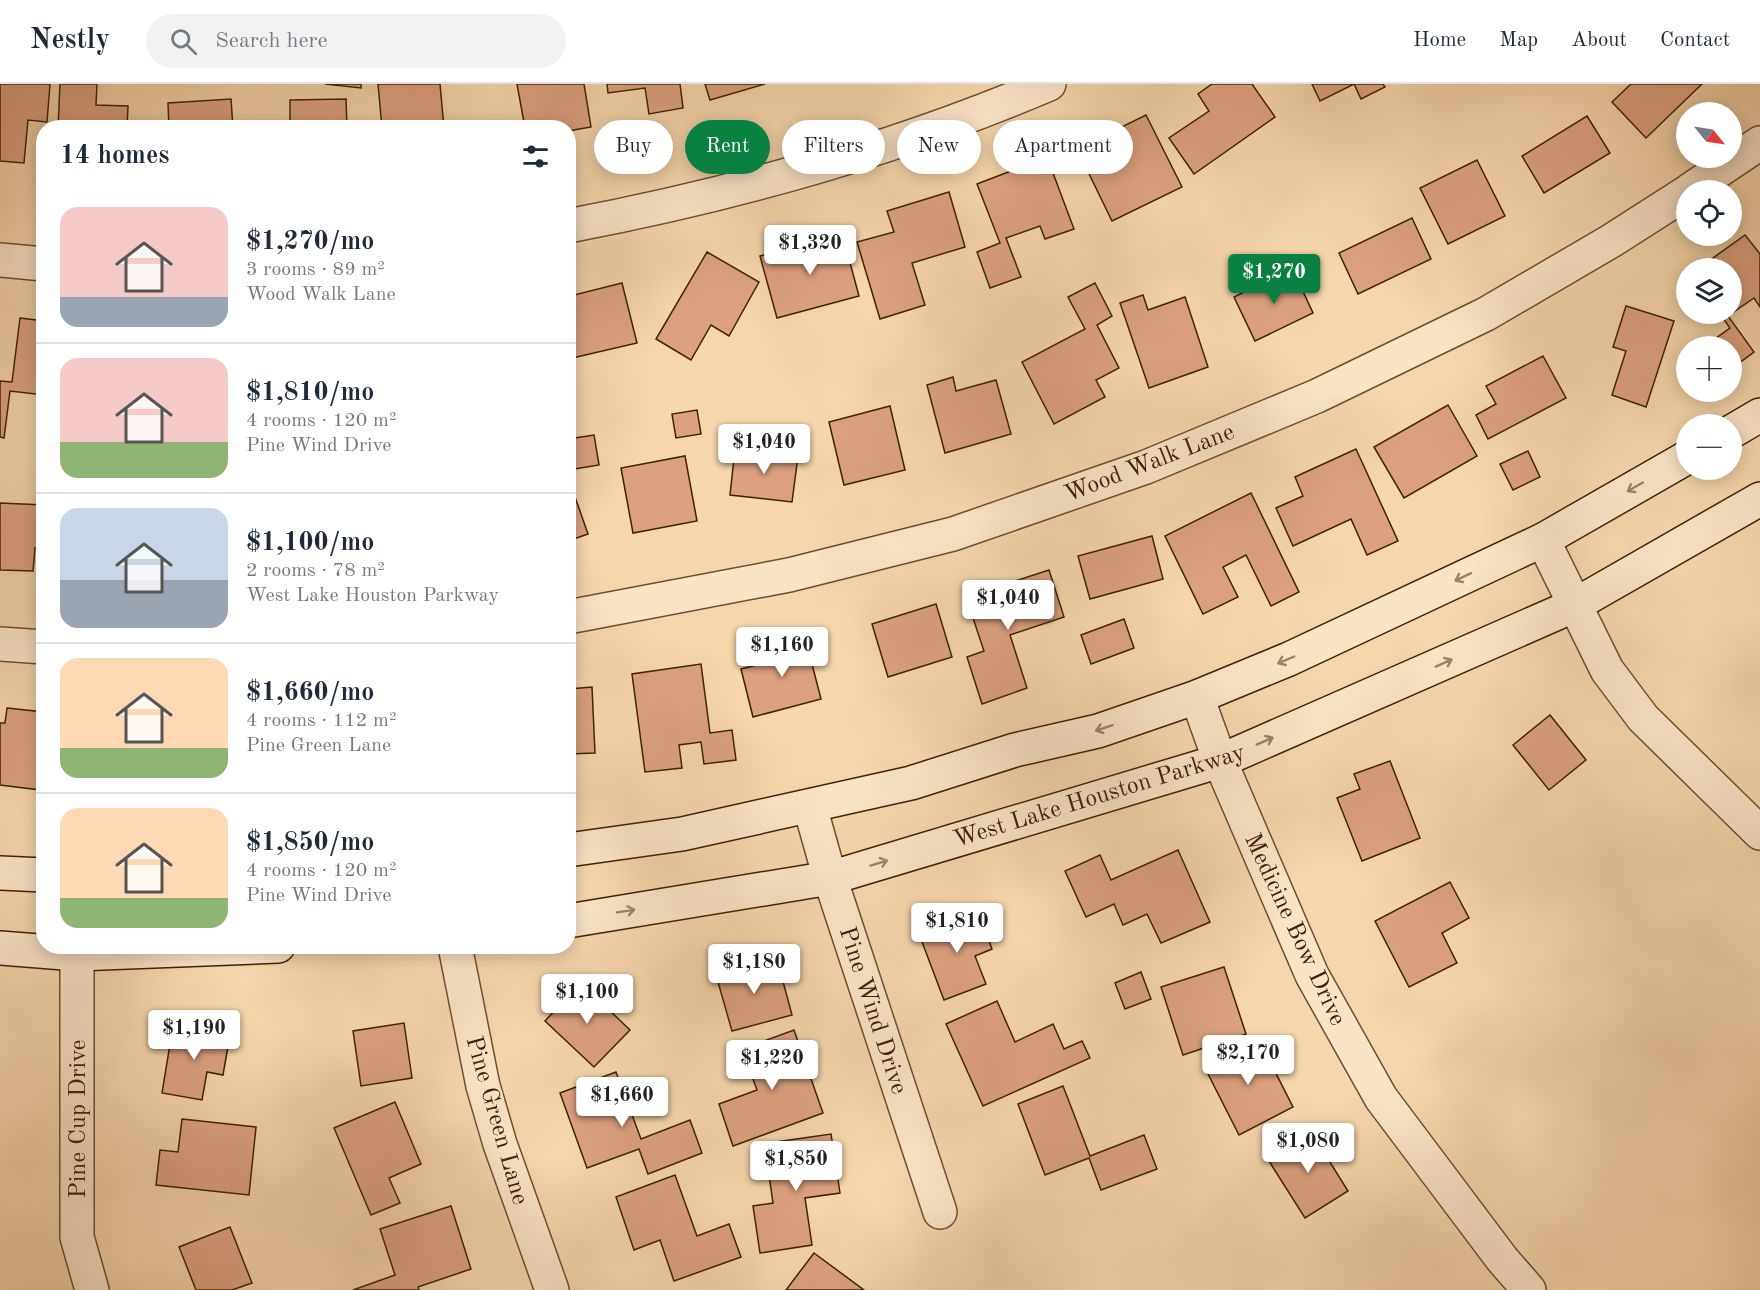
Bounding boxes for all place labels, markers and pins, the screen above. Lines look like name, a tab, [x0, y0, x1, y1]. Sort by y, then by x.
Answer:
pin: $1,320	[761, 225, 859, 276]
pin: $1,270	[1225, 254, 1323, 305]
pin: $1,040	[715, 424, 813, 475]
pin: $1,040	[959, 580, 1057, 631]
pin: $1,160	[733, 627, 831, 678]
pin: $1,810	[908, 903, 1006, 954]
pin: $1,180	[705, 944, 803, 995]
pin: $1,100	[538, 974, 636, 1025]
pin: $1,190	[145, 1010, 243, 1061]
pin: $2,170	[1199, 1035, 1297, 1086]
pin: $1,220	[723, 1040, 821, 1091]
pin: $1,660	[573, 1077, 671, 1128]
pin: $1,080	[1259, 1123, 1357, 1174]
pin: $1,850	[747, 1141, 845, 1192]

